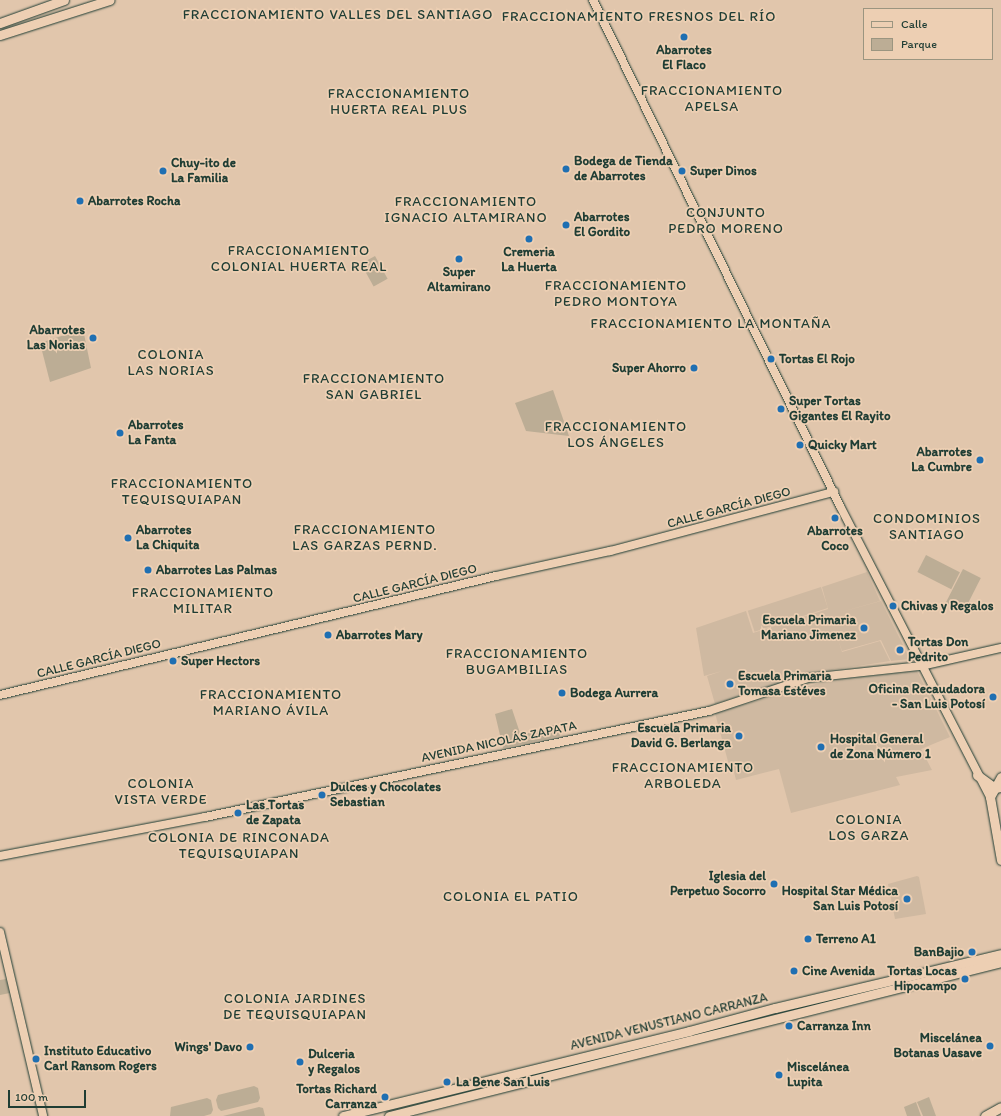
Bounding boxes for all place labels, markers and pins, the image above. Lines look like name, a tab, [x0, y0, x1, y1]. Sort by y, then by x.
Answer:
marker: Abarrotes El Flaco	[679, 32, 689, 42]
place label: Abarrotes El Flaco	[656, 43, 712, 74]
place label: Bodega de Tienda de Abarrotes	[574, 154, 673, 185]
place label: Chuy-ito de La Familia	[171, 156, 236, 187]
place label: Super Dinos	[690, 163, 757, 179]
marker: Bodega de Tienda de Abarrotes	[561, 164, 571, 174]
marker: Chuy-ito de La Familia	[158, 166, 168, 176]
marker: Super Dinos	[677, 166, 687, 176]
place label: Abarrotes Rocha	[88, 193, 180, 209]
marker: Abarrotes Rocha	[75, 196, 85, 206]
place label: Abarrotes El Gordito	[574, 210, 630, 241]
marker: Abarrotes El Gordito	[561, 220, 571, 230]
marker: Cremeria La Huerta	[524, 234, 534, 244]
place label: Cremeria La Huerta	[501, 245, 557, 276]
marker: Super Altamirano	[454, 254, 464, 264]
place label: Super Altamirano	[427, 265, 491, 296]
place label: Abarrotes Las Norias	[27, 323, 85, 354]
marker: Abarrotes Las Norias	[88, 333, 98, 343]
place label: Tortas El Rojo	[779, 351, 855, 367]
marker: Tortas El Rojo	[766, 354, 776, 364]
place label: Super Ahorro	[612, 360, 686, 376]
marker: Super Ahorro	[689, 363, 699, 373]
place label: Super Tortas Gigantes El Rayito	[789, 394, 890, 425]
marker: Super Tortas Gigantes El Rayito	[776, 404, 786, 414]
place label: Abarrotes La Fanta	[128, 418, 183, 449]
marker: Abarrotes La Fanta	[115, 428, 125, 438]
place label: Quicky Mart	[808, 437, 877, 453]
marker: Quicky Mart	[795, 440, 805, 450]
place label: Abarrotes La Cumbre	[911, 445, 972, 476]
marker: Abarrotes La Cumbre	[975, 455, 985, 465]
marker: Abarrotes Coco	[830, 513, 840, 523]
place label: Abarrotes La Chiquita	[136, 523, 200, 554]
place label: Abarrotes Coco	[807, 524, 863, 555]
marker: Abarrotes La Chiquita	[123, 533, 133, 543]
place label: Abarrotes Las Palmas	[156, 562, 277, 578]
marker: Abarrotes Las Palmas	[143, 565, 153, 575]
place label: Chivas y Regalos	[901, 598, 993, 614]
marker: Chivas y Regalos	[888, 601, 898, 611]
place label: Escuela Primaria Mariano Jimenez	[761, 613, 856, 644]
marker: Escuela Primaria Mariano Jimenez	[859, 623, 869, 633]
place label: Abarrotes Mary	[336, 627, 423, 643]
marker: Abarrotes Mary	[323, 630, 333, 640]
place label: Tortas Don Pedrito	[908, 635, 968, 666]
marker: Tortas Don Pedrito	[895, 645, 905, 655]
place label: Super Hectors	[181, 653, 260, 669]
marker: Super Hectors	[168, 656, 178, 666]
place label: Escuela Primaria Tomasa Estéves	[738, 669, 832, 700]
marker: Escuela Primaria Tomasa Estéves	[725, 679, 735, 689]
place label: Oficina Recaudadora - San Luis Potosí	[869, 682, 985, 713]
place label: Bodega Aurrera	[570, 685, 658, 701]
marker: Bodega Aurrera	[557, 688, 567, 698]
marker: Oficina Recaudadora - San Luis Potosí	[988, 692, 998, 702]
place label: Escuela Primaria David G. Berlanga	[631, 721, 731, 752]
marker: Escuela Primaria David G. Berlanga	[734, 731, 744, 741]
place label: Hospital General de Zona Número 1	[830, 732, 931, 763]
marker: Hospital General de Zona Número 1	[815, 741, 827, 753]
place label: Dulces y Chocolates Sebastian	[330, 780, 441, 811]
marker: Dulces y Chocolates Sebastian	[317, 790, 327, 800]
place label: Las Tortas de Zapata	[246, 798, 303, 829]
marker: Las Tortas de Zapata	[233, 808, 243, 818]
place label: Iglesia del Perpetuo Socorro	[670, 869, 766, 900]
marker: Iglesia del Perpetuo Socorro	[769, 879, 779, 889]
place label: Hospital Star Médica San Luis Potosí	[783, 884, 898, 915]
marker: Hospital Star Médica San Luis Potosí	[901, 893, 913, 905]
place label: Terreno A1	[816, 931, 876, 947]
marker: Terreno A1	[803, 934, 813, 944]
place label: BanBajio	[914, 944, 964, 960]
marker: BanBajio	[967, 947, 977, 957]
place label: Cine Avenida	[802, 963, 875, 979]
place label: Tortas Locas Hipocampo	[888, 964, 957, 995]
marker: Cine Avenida	[789, 966, 799, 976]
marker: Tortas Locas Hipocampo	[960, 974, 970, 984]
place label: Carranza Inn	[797, 1018, 871, 1034]
marker: Carranza Inn	[784, 1021, 794, 1031]
place label: Miscelánea Botanas Uasave	[894, 1031, 982, 1062]
place label: Wings' Davo	[174, 1039, 242, 1055]
marker: Miscelánea Botanas Uasave	[985, 1041, 995, 1051]
marker: Wings' Davo	[245, 1042, 255, 1052]
place label: Instituto Educativo Carl Ransom Rogers	[44, 1044, 157, 1075]
place label: Dulceria y Regalos	[308, 1047, 360, 1078]
marker: Instituto Educativo Carl Ransom Rogers	[31, 1054, 41, 1064]
marker: Dulceria y Regalos	[295, 1057, 305, 1067]
place label: Miscelánea Lupita	[787, 1060, 849, 1091]
marker: Miscelánea Lupita	[774, 1070, 784, 1080]
place label: La Bene San Luis	[456, 1074, 550, 1090]
marker: La Bene San Luis	[441, 1076, 453, 1088]
place label: Tortas Richard Carranza	[296, 1082, 377, 1113]
marker: Tortas Richard Carranza	[380, 1092, 390, 1102]

